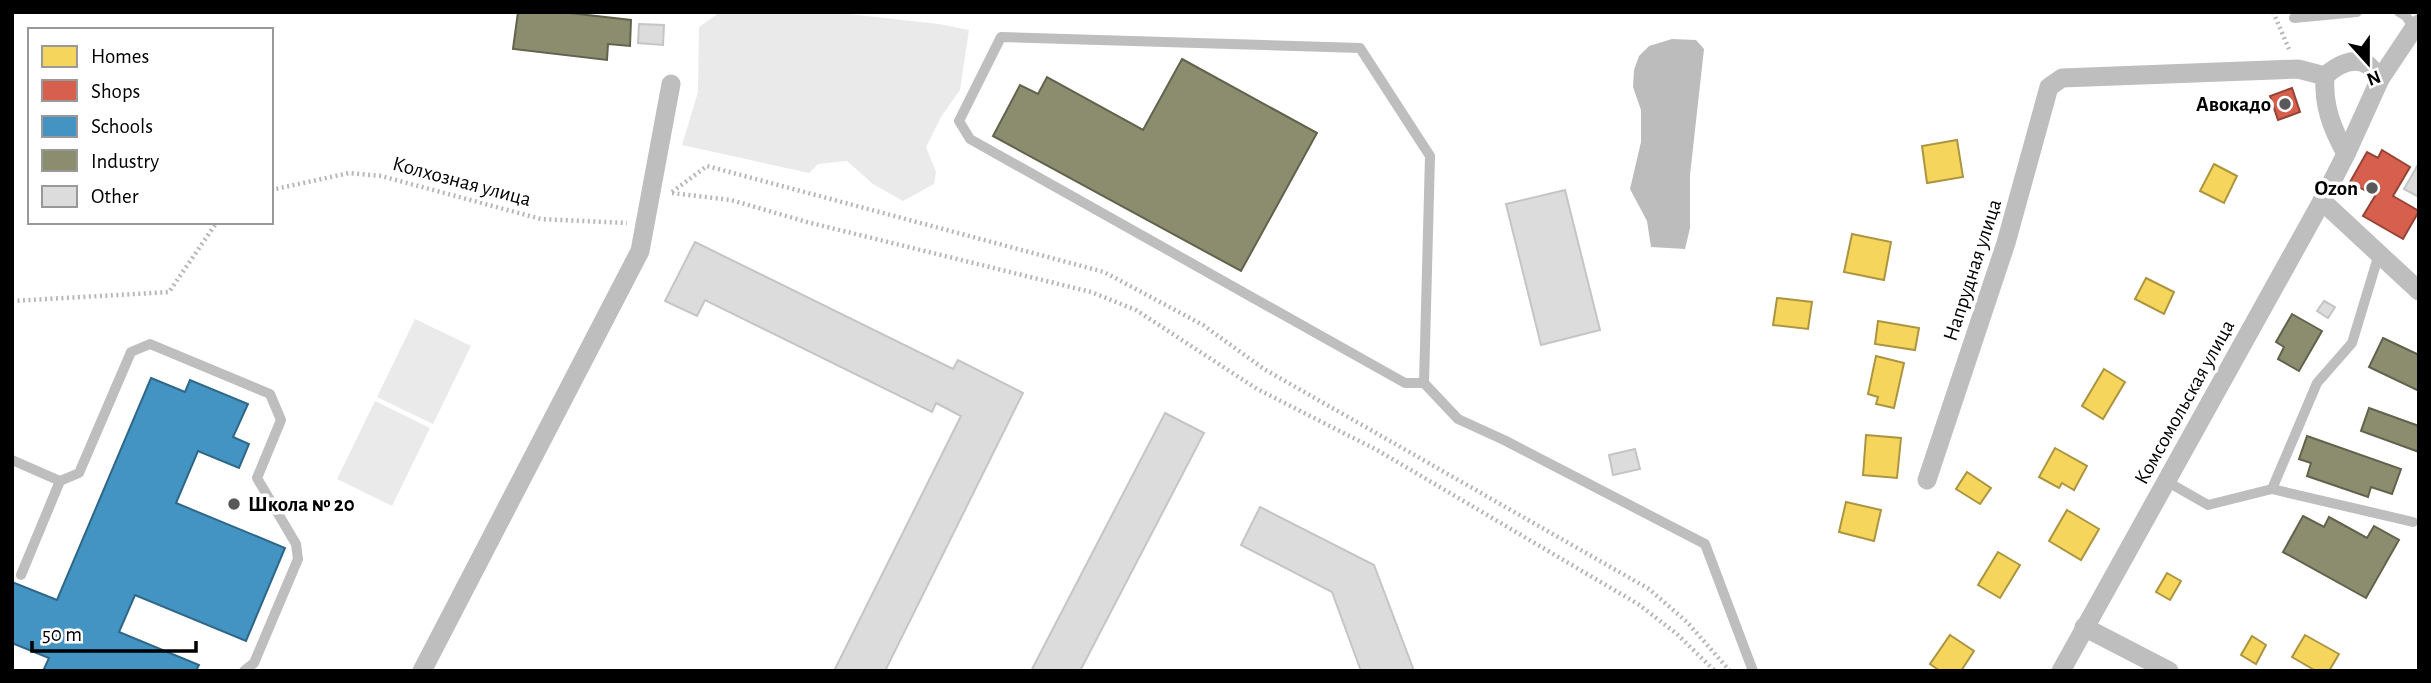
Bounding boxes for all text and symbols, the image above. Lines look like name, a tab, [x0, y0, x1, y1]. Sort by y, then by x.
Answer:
legend	[28, 28, 273, 224]
north arrow	[2333, 28, 2403, 98]
text: Homes	[91, 46, 149, 67]
text: N	[2364, 66, 2383, 89]
text: Shops	[91, 81, 140, 102]
place label: Авокадо	[2196, 94, 2271, 115]
marker: Авокадо	[2277, 96, 2293, 112]
text: Schools	[91, 116, 153, 137]
text: Industry	[91, 151, 159, 172]
street label: Колхозная улица	[390, 153, 534, 210]
place label: Ozon	[2314, 178, 2358, 199]
marker: Ozon	[2364, 180, 2380, 196]
text: Other	[91, 186, 139, 207]
street label: Напрудная улица	[1940, 196, 2005, 344]
street label: Комсомольская улица	[2131, 316, 2239, 488]
place label: Школа № 20	[248, 494, 355, 515]
marker: Школа № 20	[226, 496, 242, 512]
scale bar	[32, 610, 196, 654]
text: 50 m	[42, 624, 82, 645]

